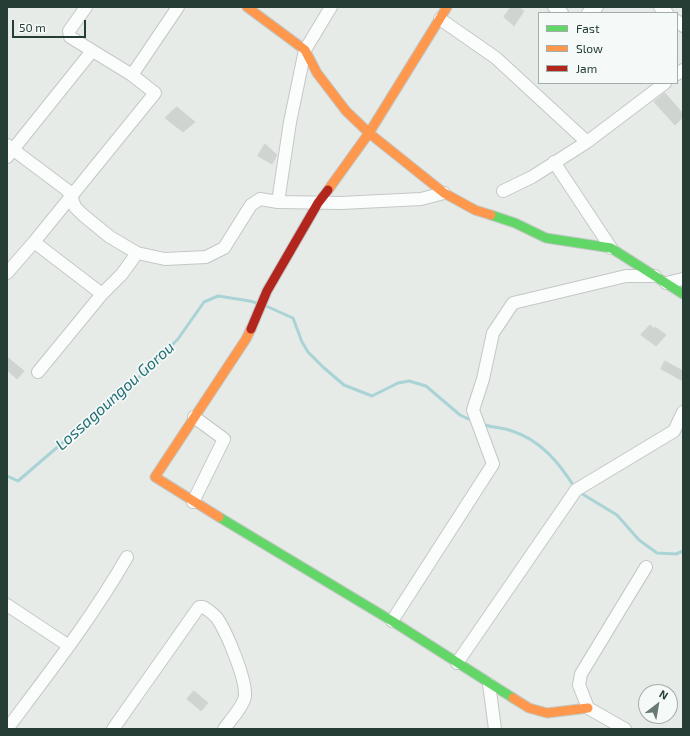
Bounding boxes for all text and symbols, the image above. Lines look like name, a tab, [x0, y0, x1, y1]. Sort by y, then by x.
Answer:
scale bar	[14, 12, 88, 38]
legend	[538, 12, 678, 84]
text: 50 m	[19, 20, 46, 34]
text: Fast	[576, 21, 599, 35]
text: Slow	[576, 41, 603, 55]
text: Jam	[576, 61, 597, 75]
water label: Lossagoungou Gorou	[52, 338, 178, 454]
north arrow	[638, 684, 678, 724]
text: N	[657, 687, 671, 702]

